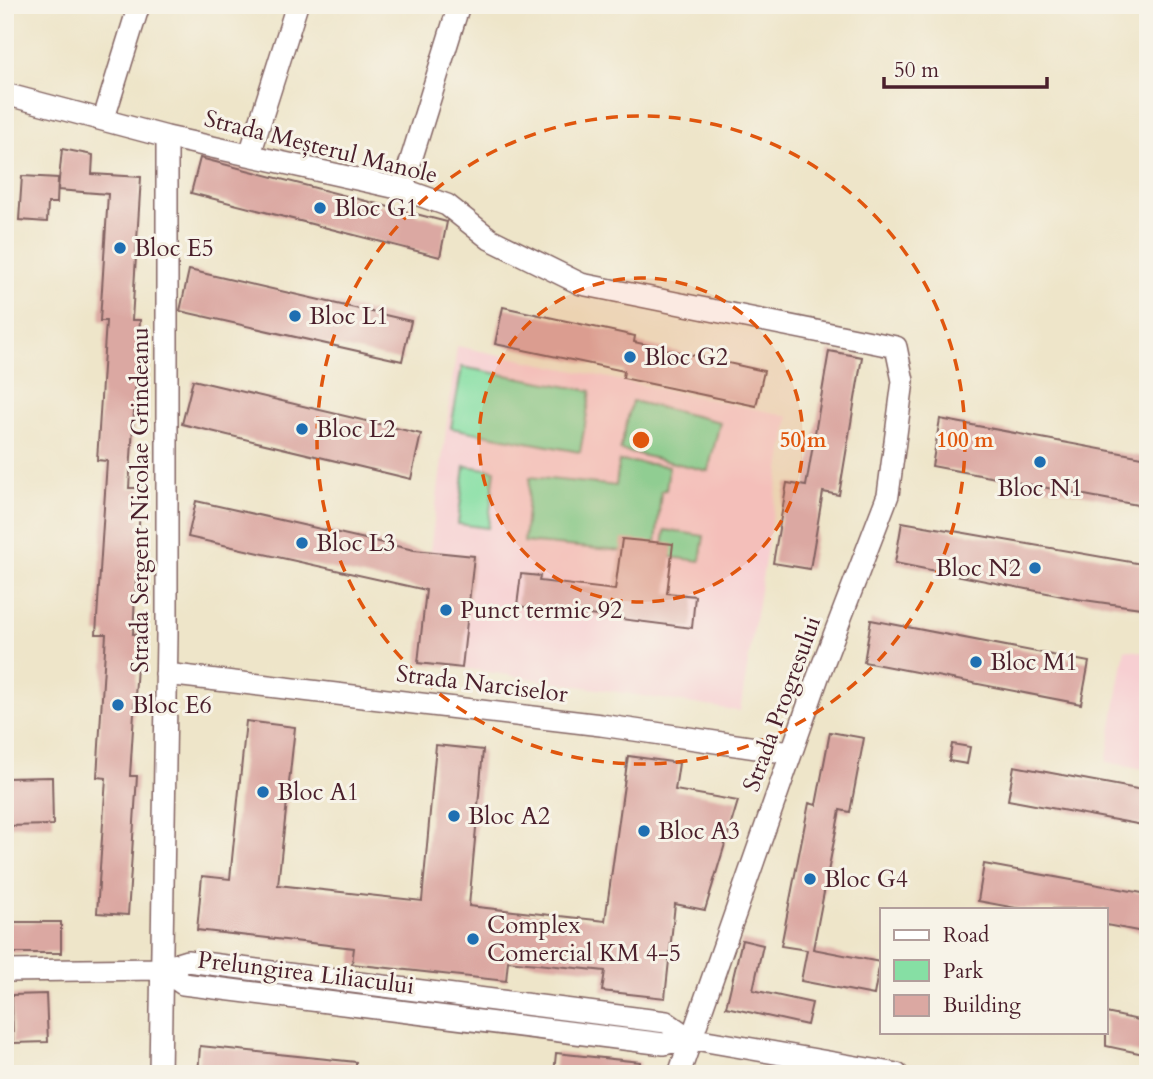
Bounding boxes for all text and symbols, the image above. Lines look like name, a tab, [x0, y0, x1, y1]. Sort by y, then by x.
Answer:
scale bar	[884, 46, 1046, 90]
text: 50 m	[894, 56, 939, 85]
street label: Strada Meșterul Manole	[201, 102, 441, 192]
place label: Bloc G1	[334, 192, 418, 225]
marker: Bloc G1	[312, 200, 328, 216]
place label: Bloc E5	[134, 232, 214, 265]
marker: Bloc E5	[112, 240, 128, 256]
place label: Bloc L1	[309, 300, 389, 333]
marker: Bloc L1	[287, 308, 303, 324]
street label: Strada Sergent Nicolae Grindeanu	[124, 327, 157, 673]
place label: Bloc G2	[644, 341, 728, 374]
marker: Bloc G2	[622, 349, 638, 365]
place label: Bloc L2	[316, 413, 396, 446]
marker: Bloc L2	[294, 421, 310, 437]
text: 50 m	[780, 426, 827, 455]
text: 100 m	[936, 426, 994, 455]
centre of rings	[629, 428, 653, 452]
marker: Bloc N1	[1032, 454, 1048, 470]
place label: Bloc N1	[997, 472, 1083, 505]
place label: Bloc L3	[316, 527, 396, 560]
marker: Bloc L3	[294, 535, 310, 551]
place label: Bloc N2	[935, 552, 1021, 585]
marker: Bloc N2	[1027, 560, 1043, 576]
place label: Punct termic 92	[460, 594, 622, 627]
marker: Punct termic 92	[438, 602, 454, 618]
street label: Strada Progresului	[735, 611, 829, 796]
place label: Bloc M1	[990, 646, 1078, 679]
marker: Bloc M1	[968, 654, 984, 670]
street label: Strada Narciselor	[394, 657, 570, 711]
place label: Bloc E6	[132, 689, 212, 722]
marker: Bloc E6	[110, 697, 126, 713]
place label: Bloc A1	[277, 776, 359, 809]
marker: Bloc A1	[255, 784, 271, 800]
place label: Bloc A2	[468, 800, 550, 833]
marker: Bloc A2	[446, 808, 462, 824]
place label: Bloc A3	[658, 815, 740, 848]
marker: Bloc A3	[636, 823, 652, 839]
place label: Bloc G4	[824, 863, 908, 896]
marker: Bloc G4	[802, 871, 818, 887]
legend	[880, 908, 1108, 1034]
place label: Complex Comercial KM 4-5	[487, 909, 681, 970]
text: Road	[943, 921, 989, 950]
marker: Complex Comercial KM 4-5	[465, 931, 481, 947]
street label: Prelungirea Liliacului	[196, 943, 416, 1003]
text: Park	[943, 957, 984, 986]
text: Building	[943, 991, 1021, 1020]

